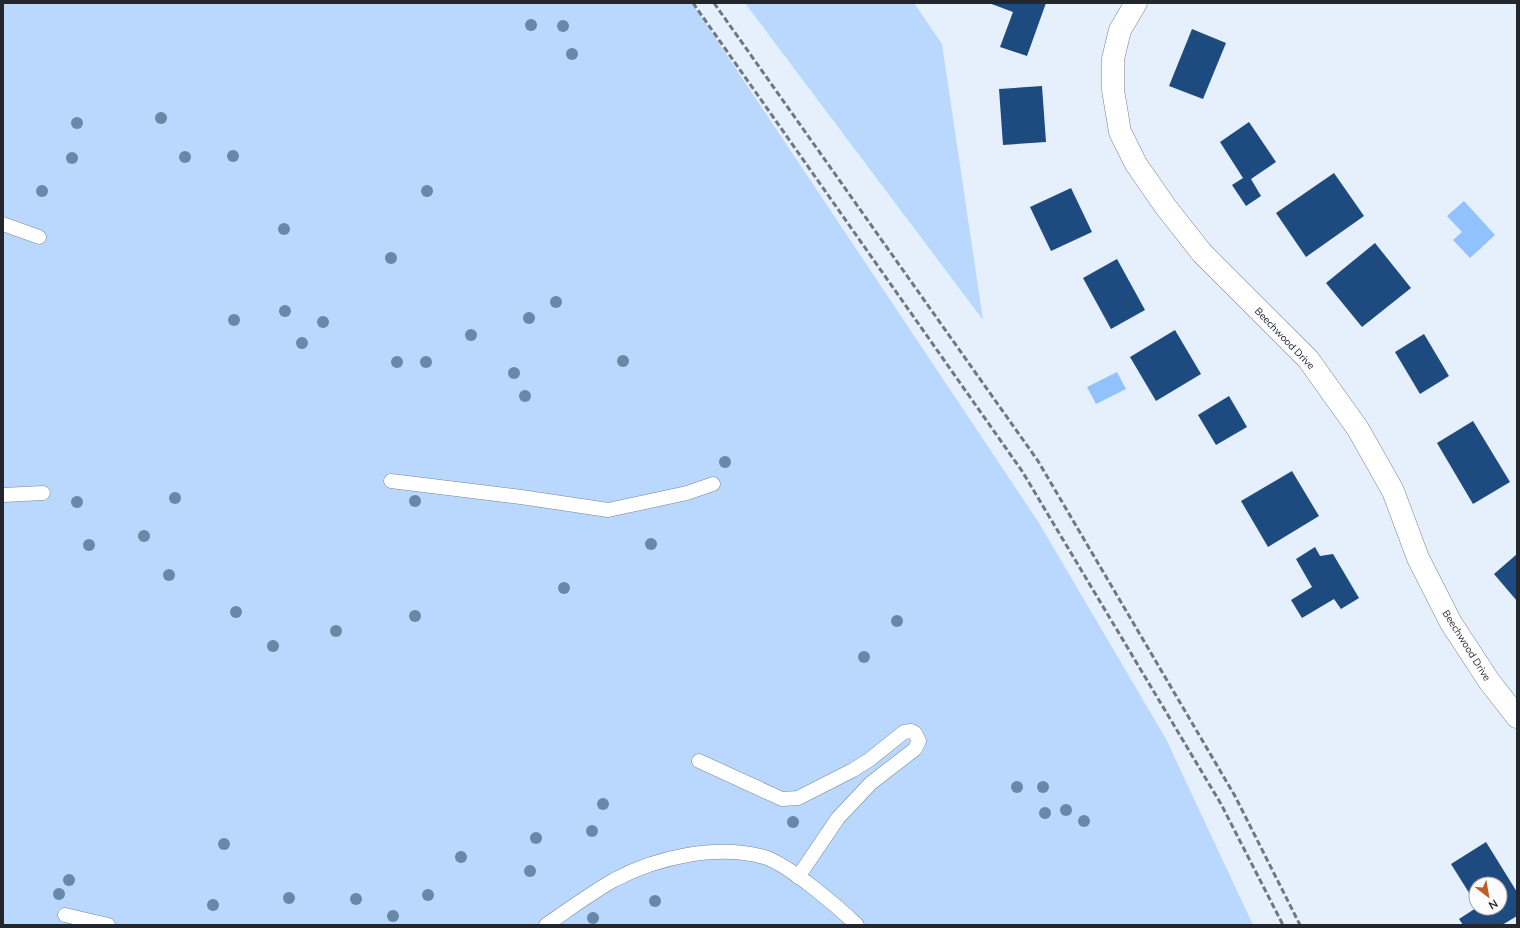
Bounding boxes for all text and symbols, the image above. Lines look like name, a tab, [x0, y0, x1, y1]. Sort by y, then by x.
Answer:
street label: Beechwood Drive	[1252, 305, 1318, 372]
street label: Beechwood Drive	[1440, 607, 1494, 683]
north arrow	[1468, 876, 1508, 916]
text: N	[1486, 896, 1500, 913]

